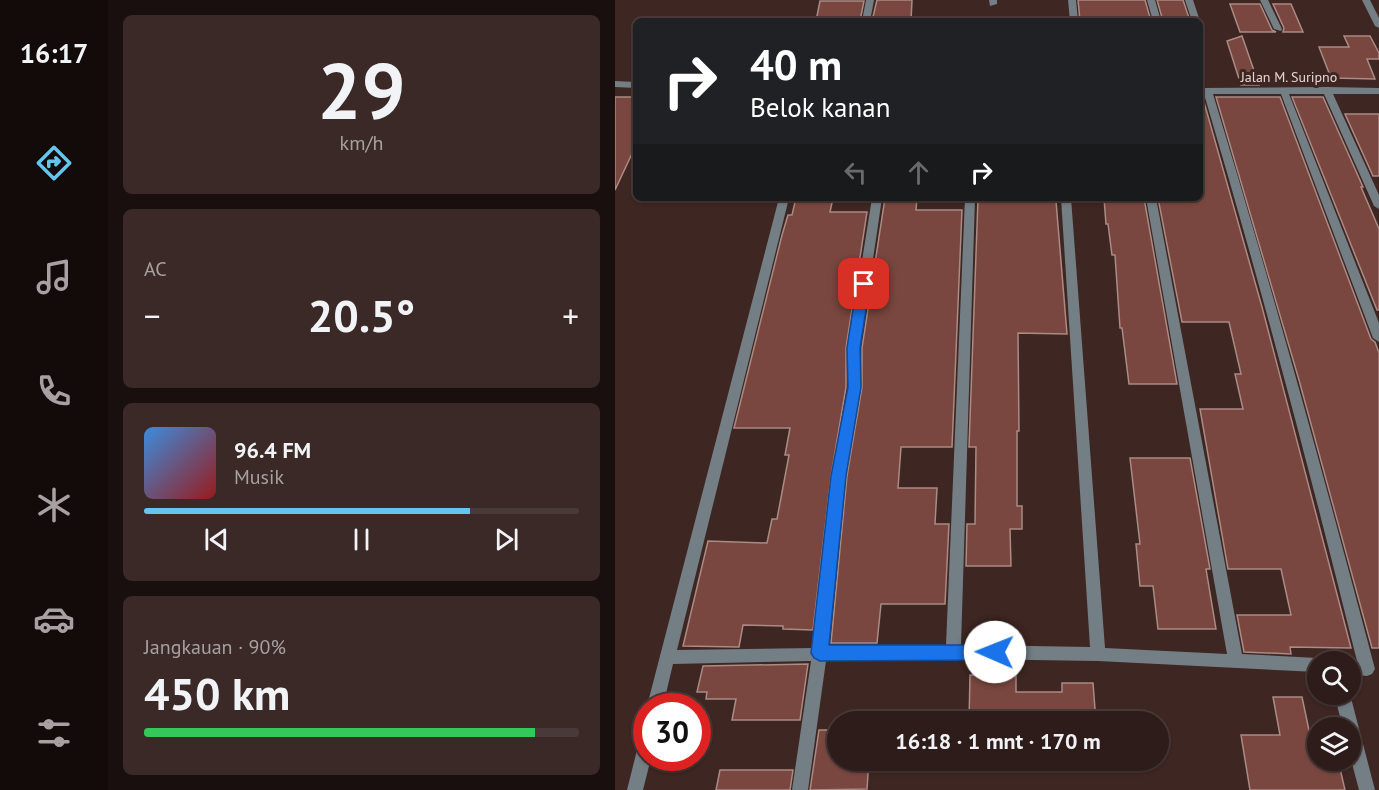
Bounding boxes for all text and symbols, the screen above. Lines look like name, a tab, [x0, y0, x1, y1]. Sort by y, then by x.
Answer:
text: 16:17	[20, 36, 88, 70]
text: 40 m	[750, 37, 842, 92]
text: 29	[317, 40, 406, 141]
icon: right	[651, 42, 729, 120]
street label: Jalan M. Suripno	[1240, 68, 1337, 86]
text: Belok kanan	[750, 90, 890, 124]
text: km/h	[340, 130, 383, 156]
icon: directions	[33, 142, 75, 184]
icon: left	[839, 156, 872, 189]
icon: ahead	[902, 156, 935, 189]
icon: right	[965, 156, 998, 189]
icon: music	[33, 256, 75, 298]
text: AC	[144, 256, 167, 282]
pin	[838, 258, 889, 309]
icon: arrive	[847, 267, 880, 300]
text: 20.5°	[308, 286, 415, 344]
text: −	[144, 294, 161, 337]
text: +	[562, 294, 579, 337]
icon: phone	[33, 370, 75, 412]
text: 96.4 FM	[234, 436, 311, 464]
text: Musik	[234, 464, 284, 490]
icon: climate	[33, 484, 75, 526]
icon: previous	[200, 523, 233, 556]
icon: pause	[345, 523, 378, 556]
icon: next	[490, 523, 523, 556]
icon: car	[33, 598, 75, 640]
position arrow	[963, 620, 1027, 684]
text: Jangkauan · 90%	[144, 634, 286, 660]
map controls	[1307, 651, 1361, 771]
button: search	[1307, 651, 1361, 705]
text: 450 km	[144, 664, 290, 722]
speed limit sign: 30	[633, 693, 711, 771]
icon: filters	[33, 712, 75, 754]
button: layers	[1307, 717, 1361, 771]
text: 16:18 · 1 mnt · 170 m	[895, 727, 1101, 755]

